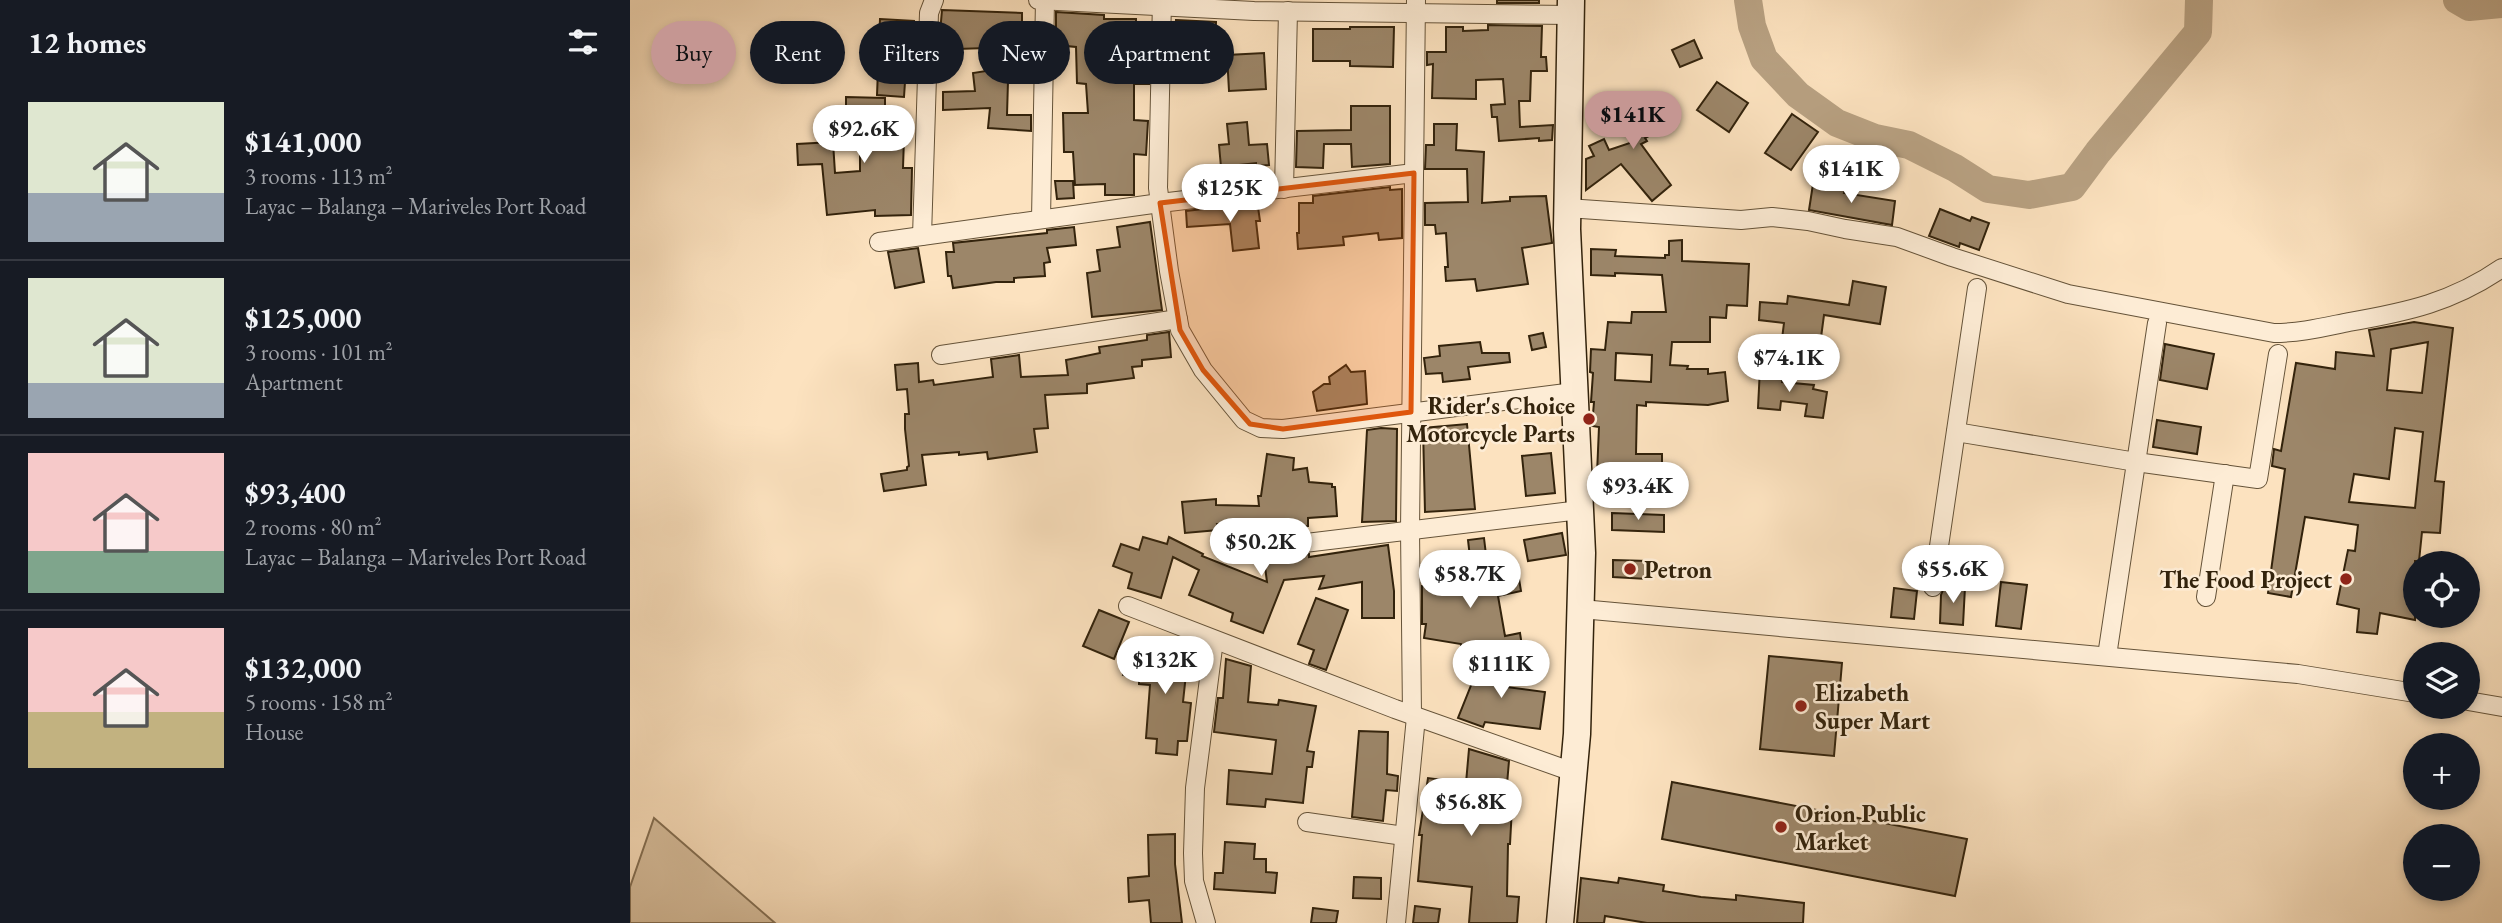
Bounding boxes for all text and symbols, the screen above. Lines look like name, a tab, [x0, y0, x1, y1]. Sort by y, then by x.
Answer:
chip: Buy	[651, 21, 736, 84]
chip: Rent	[750, 21, 845, 84]
chip: Filters	[859, 21, 964, 84]
chip: New	[978, 21, 1070, 84]
chip: Apartment	[1084, 21, 1234, 84]
text: 12 homes	[28, 23, 146, 62]
icon: filters	[564, 23, 602, 61]
pin: $141K	[1584, 92, 1682, 151]
text: $141K	[1601, 99, 1665, 129]
pin: $92.6K	[807, 106, 921, 165]
text: $92.6K	[829, 113, 899, 143]
text: $141,000	[245, 122, 361, 161]
icon: home	[84, 130, 168, 214]
pin: $141K	[1802, 146, 1900, 205]
text: $141K	[1819, 153, 1883, 183]
text: 3 rooms · 113 m²	[245, 161, 393, 191]
pin: $125K	[1181, 164, 1279, 224]
text: $125K	[1198, 172, 1262, 202]
text: Layac – Balanga – Mariveles Port Road	[245, 191, 586, 221]
text: $125,000	[245, 298, 361, 337]
icon: home	[84, 306, 168, 390]
pin: $74.1K	[1732, 334, 1846, 394]
text: 3 rooms · 101 m²	[245, 337, 393, 367]
text: $74.1K	[1754, 342, 1824, 372]
text: Apartment	[245, 367, 343, 397]
place label: Rider's Choice Motorcycle Parts	[1406, 390, 1575, 450]
marker: Rider's Choice Motorcycle Parts	[1581, 411, 1597, 427]
pin: $93.4K	[1581, 462, 1695, 522]
text: $93.4K	[1603, 470, 1673, 500]
text: $93,400	[245, 473, 346, 512]
icon: home	[84, 481, 168, 565]
text: 2 rooms · 80 m²	[245, 512, 382, 542]
pin: $50.2K	[1204, 518, 1318, 578]
text: $50.2K	[1226, 526, 1296, 556]
text: Layac – Balanga – Mariveles Port Road	[245, 542, 586, 572]
pin: $55.6K	[1896, 546, 2010, 605]
pin: $58.7K	[1413, 550, 1527, 610]
map controls	[2403, 551, 2480, 901]
button: locate	[2403, 551, 2480, 628]
text: $55.6K	[1918, 553, 1988, 583]
place label: Petron	[1644, 554, 1713, 585]
text: $58.7K	[1435, 558, 1505, 588]
marker: Petron	[1622, 561, 1638, 577]
place label: The Food Project	[2159, 564, 2332, 596]
marker: The Food Project	[2338, 571, 2354, 587]
pin: $132K	[1116, 636, 1214, 696]
pin: $111K	[1452, 640, 1550, 700]
button: layers	[2403, 642, 2480, 719]
text: $132K	[1133, 644, 1197, 674]
text: $132,000	[245, 648, 361, 687]
text: $111K	[1469, 648, 1533, 678]
icon: home	[84, 656, 168, 740]
place label: Elizabeth Super Mart	[1815, 677, 1930, 736]
text: 5 rooms · 158 m²	[245, 687, 393, 717]
marker: Elizabeth Super Mart	[1793, 698, 1809, 714]
text: House	[245, 717, 304, 747]
button: +	[2403, 733, 2480, 810]
pin: $56.8K	[1414, 778, 1528, 838]
text: $56.8K	[1436, 786, 1506, 816]
place label: Orion Public Market	[1795, 798, 1926, 857]
marker: Orion Public Market	[1773, 819, 1789, 835]
button: −	[2403, 824, 2480, 901]

